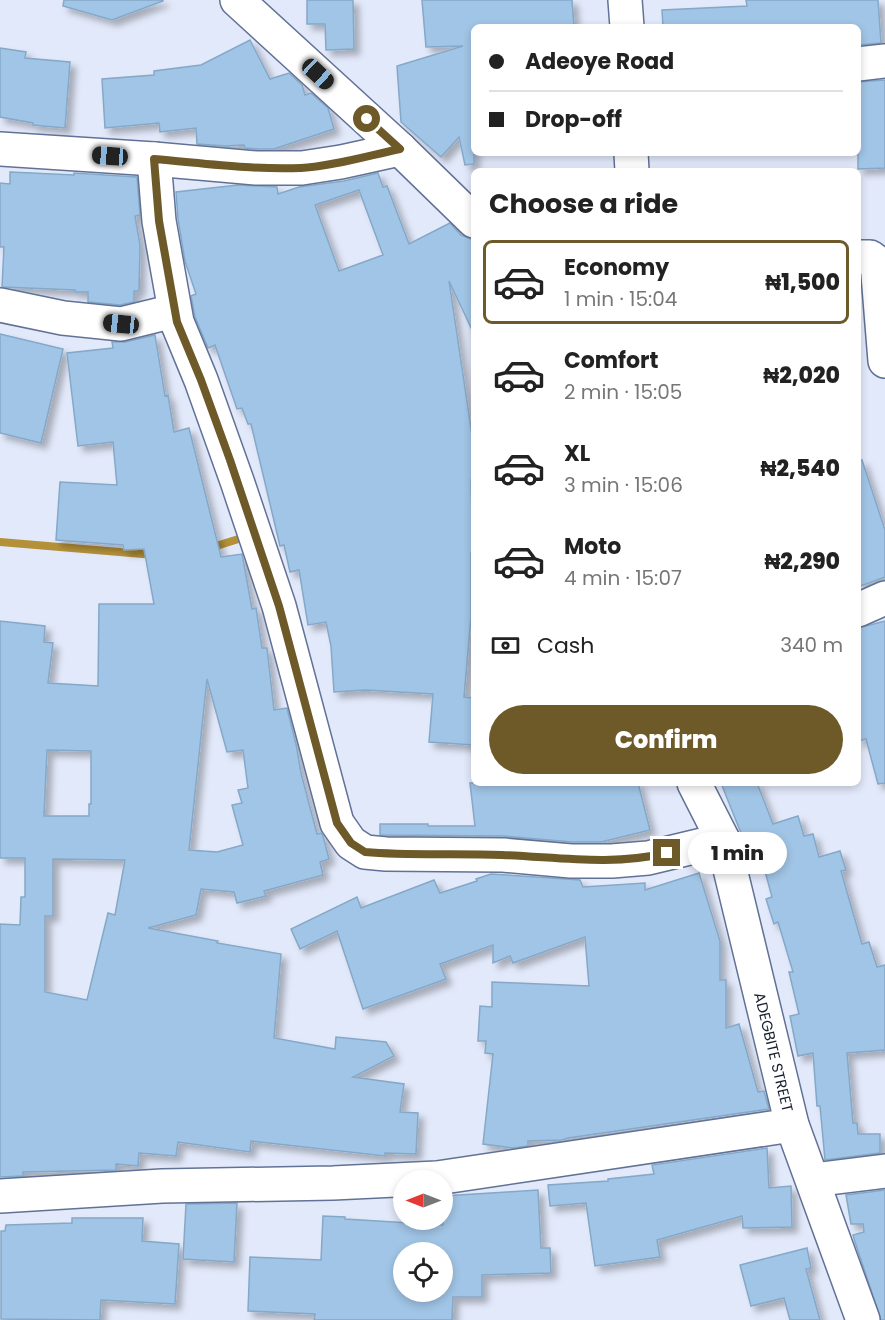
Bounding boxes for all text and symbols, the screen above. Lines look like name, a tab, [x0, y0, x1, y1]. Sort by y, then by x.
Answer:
text: Adeoye Road	[525, 46, 674, 77]
car	[299, 55, 337, 93]
text: Drop-off	[525, 104, 622, 135]
route start	[353, 105, 380, 132]
car	[91, 146, 129, 166]
text: Choose a ride	[489, 185, 678, 222]
text: Economy	[564, 252, 669, 283]
icon: car	[492, 255, 546, 309]
text: ₦1,500	[765, 267, 840, 298]
text: 1 min · 15:04	[564, 285, 677, 313]
car	[102, 313, 140, 335]
text: Comfort	[564, 345, 658, 376]
icon: car	[492, 348, 546, 402]
text: ₦2,020	[763, 360, 840, 391]
text: 2 min · 15:05	[564, 378, 682, 406]
text: XL	[564, 438, 590, 469]
icon: car	[492, 441, 546, 495]
text: ₦2,540	[761, 453, 840, 484]
text: 3 min · 15:06	[564, 471, 683, 499]
text: Moto	[564, 531, 621, 562]
icon: car	[492, 534, 546, 588]
text: ₦2,290	[764, 546, 840, 577]
text: 4 min · 15:07	[564, 564, 682, 592]
icon: cash	[489, 629, 522, 662]
text: Cash	[537, 630, 594, 661]
text: 340 m	[780, 631, 843, 659]
button: Confirm	[489, 705, 843, 774]
callout: 1 min	[688, 832, 787, 874]
route end	[653, 839, 680, 866]
text: 1 min	[711, 839, 764, 867]
street label: ADEGBITE STREET	[750, 990, 799, 1114]
north arrow	[393, 1170, 453, 1230]
map controls	[393, 1170, 453, 1302]
button: locate	[393, 1242, 453, 1302]

